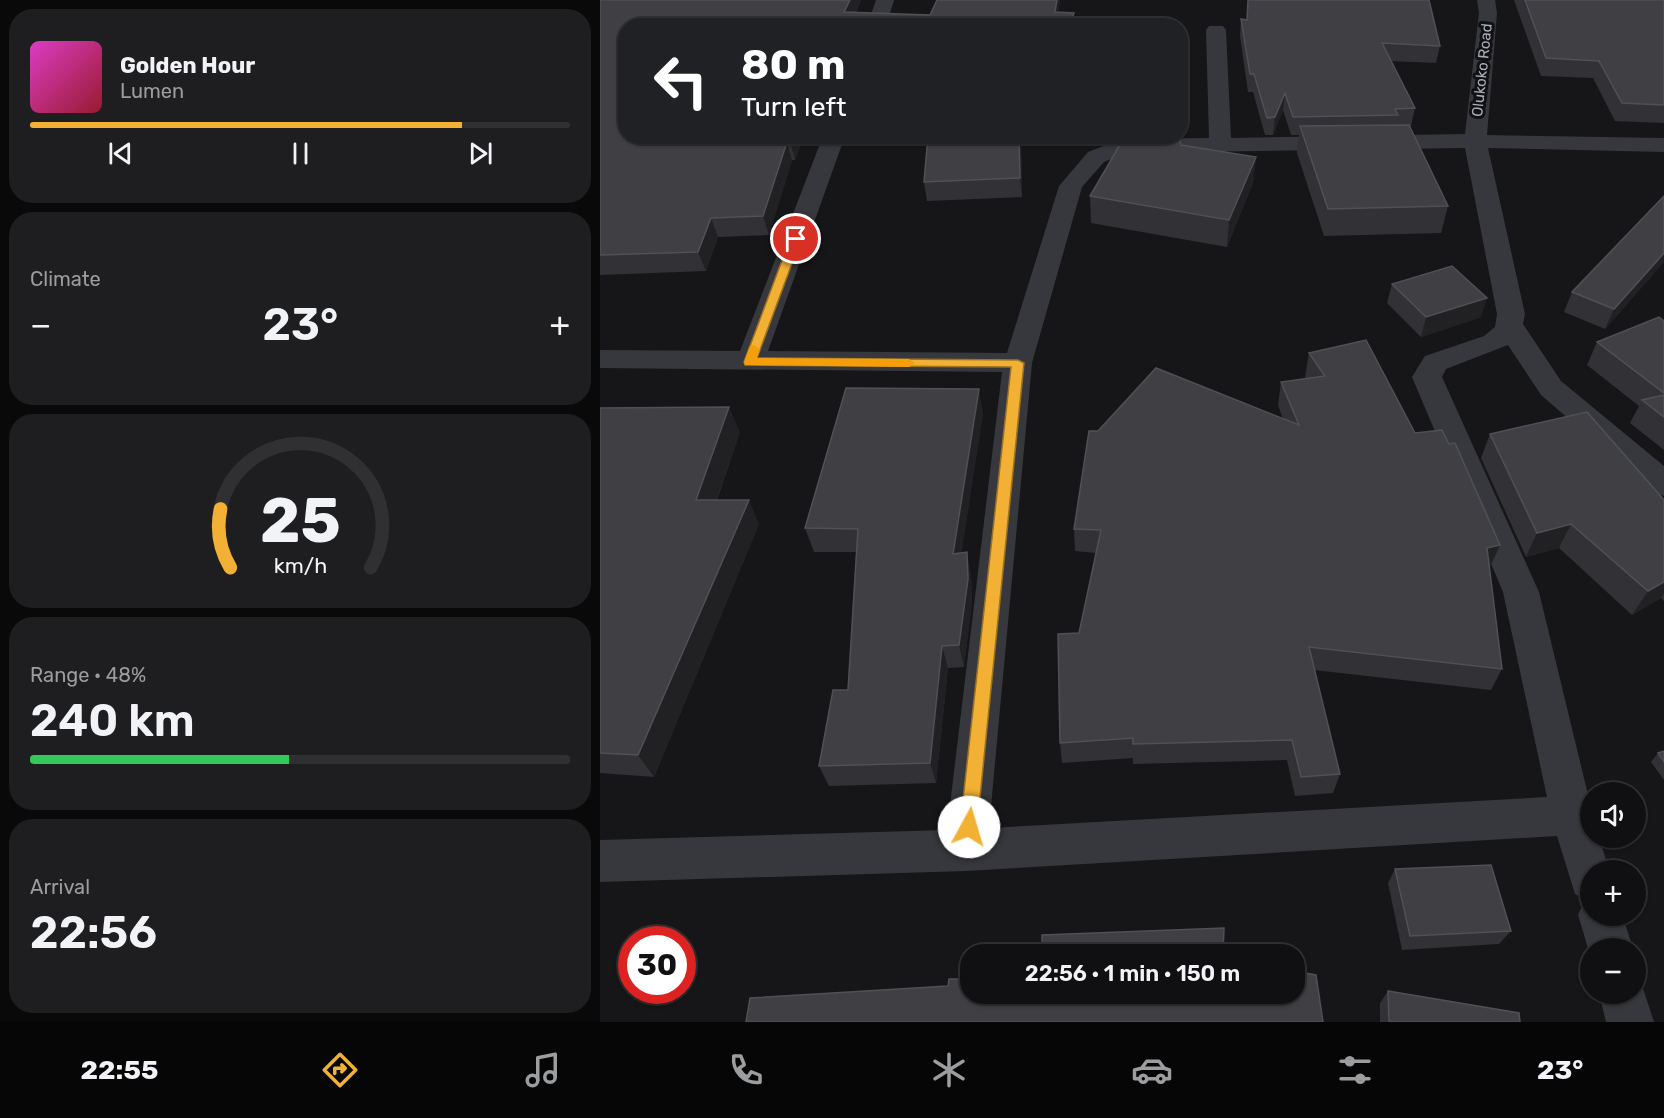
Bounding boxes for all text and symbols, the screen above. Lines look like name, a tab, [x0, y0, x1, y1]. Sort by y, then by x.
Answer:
street label: Olukoko Road	[1468, 22, 1496, 118]
text: 80 m	[741, 40, 845, 90]
icon: left	[642, 42, 720, 120]
text: Golden Hour	[120, 52, 255, 79]
text: Lumen	[120, 79, 184, 103]
text: Turn left	[741, 91, 846, 123]
icon: previous	[104, 137, 137, 170]
icon: pause	[284, 137, 317, 170]
icon: next	[464, 137, 497, 170]
pin	[770, 213, 821, 264]
icon: arrive	[779, 222, 812, 255]
text: Climate	[30, 267, 101, 291]
text: 23°	[263, 298, 338, 351]
text: −	[30, 305, 51, 344]
text: +	[549, 305, 570, 344]
text: 25	[260, 484, 340, 558]
text: km/h	[273, 553, 327, 578]
text: Range · 48%	[30, 663, 146, 687]
text: 240 km	[30, 694, 195, 747]
map controls	[1580, 782, 1646, 1004]
button: sound	[1580, 782, 1646, 848]
position arrow	[937, 795, 1001, 859]
button: +	[1580, 860, 1646, 926]
text: Arrival	[30, 875, 90, 899]
text: 22:56	[30, 906, 157, 959]
speed limit sign: 30	[618, 926, 696, 1004]
button: −	[1580, 938, 1646, 1004]
text: 22:56 · 1 min · 150 m	[1025, 960, 1240, 987]
icon: directions	[319, 1049, 361, 1091]
icon: music	[522, 1049, 564, 1091]
icon: phone	[725, 1049, 767, 1091]
icon: climate	[928, 1049, 970, 1091]
icon: car	[1131, 1049, 1173, 1091]
icon: filters	[1334, 1049, 1376, 1091]
text: 22:55	[80, 1054, 158, 1086]
text: 23°	[1537, 1054, 1583, 1086]

